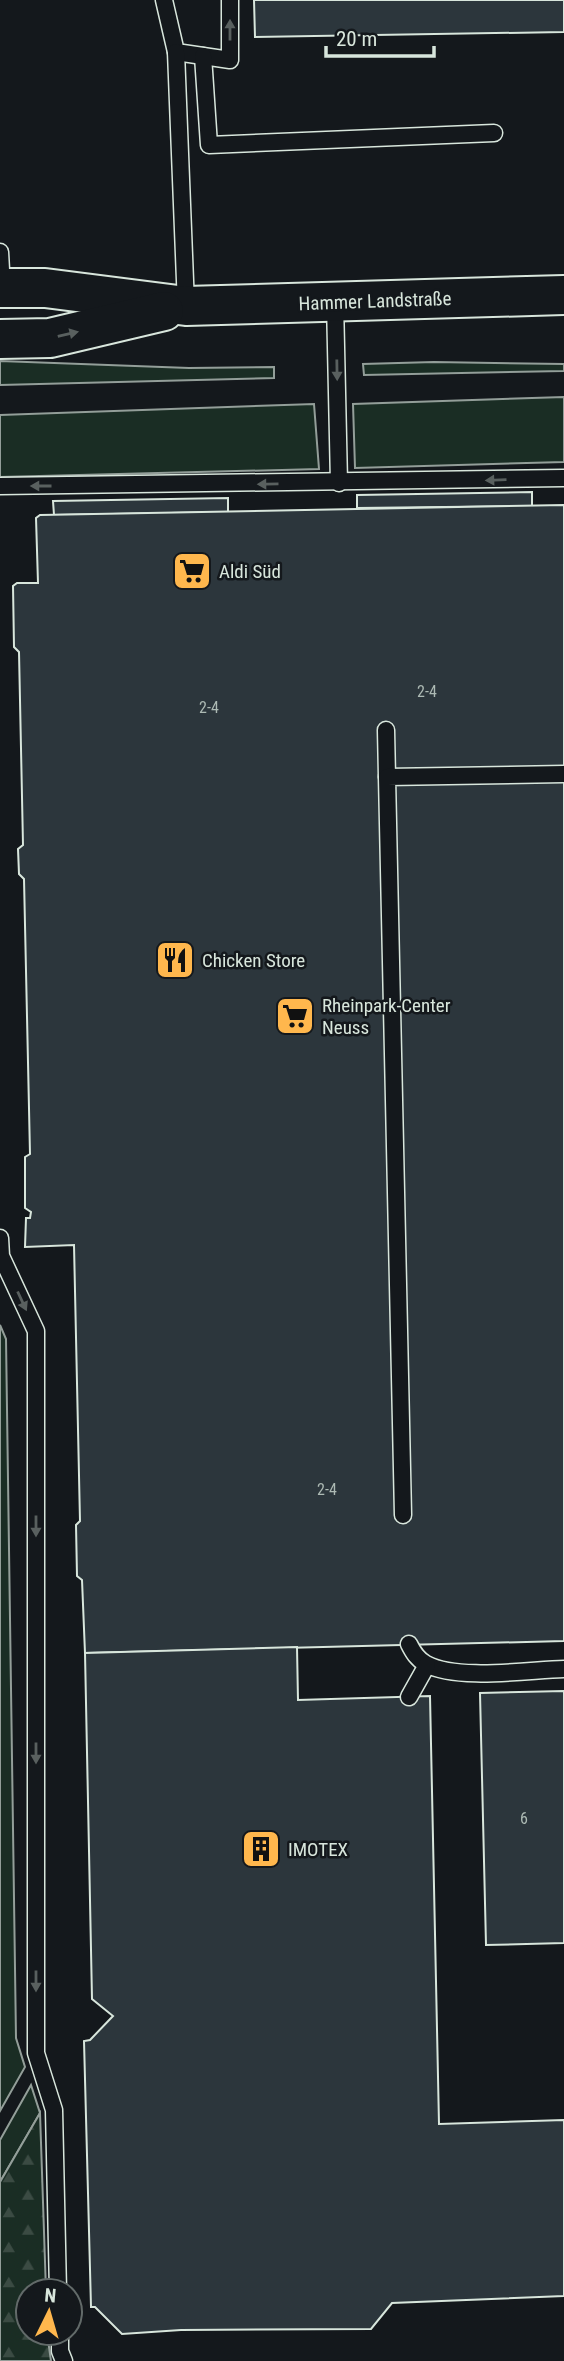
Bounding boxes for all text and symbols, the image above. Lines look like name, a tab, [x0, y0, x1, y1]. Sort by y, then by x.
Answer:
scale bar	[326, 14, 434, 58]
one-way arrow	[224, 19, 236, 41]
text: 20 m	[336, 27, 377, 51]
street label: Hammer Landstraße	[298, 287, 452, 315]
one-way arrow	[57, 328, 79, 339]
one-way arrow	[331, 359, 343, 381]
one-way arrow	[485, 475, 507, 486]
one-way arrow	[257, 479, 279, 490]
one-way arrow	[30, 480, 52, 492]
supermarket icon: Aldi Süd	[171, 550, 213, 592]
place label: Aldi Süd	[219, 560, 281, 583]
house number: 2-4	[417, 682, 437, 701]
house number: 2-4	[199, 698, 219, 717]
restaurant icon: Chicken Store	[154, 939, 196, 981]
place label: Chicken Store	[202, 949, 305, 972]
place label: Rheinpark-Center Neuss	[322, 994, 451, 1039]
supermarket icon: Rheinpark-Center Neuss	[274, 995, 316, 1037]
one-way arrow	[16, 1291, 28, 1311]
house number: 2-4	[317, 1480, 337, 1499]
one-way arrow	[30, 1515, 42, 1537]
one-way arrow	[30, 1742, 42, 1764]
house number: 6	[520, 1809, 528, 1828]
building icon: IMOTEX	[240, 1828, 282, 1870]
place label: IMOTEX	[288, 1838, 348, 1861]
one-way arrow	[30, 1970, 42, 1992]
north arrow	[14, 2277, 84, 2347]
text: N	[44, 2284, 57, 2308]

